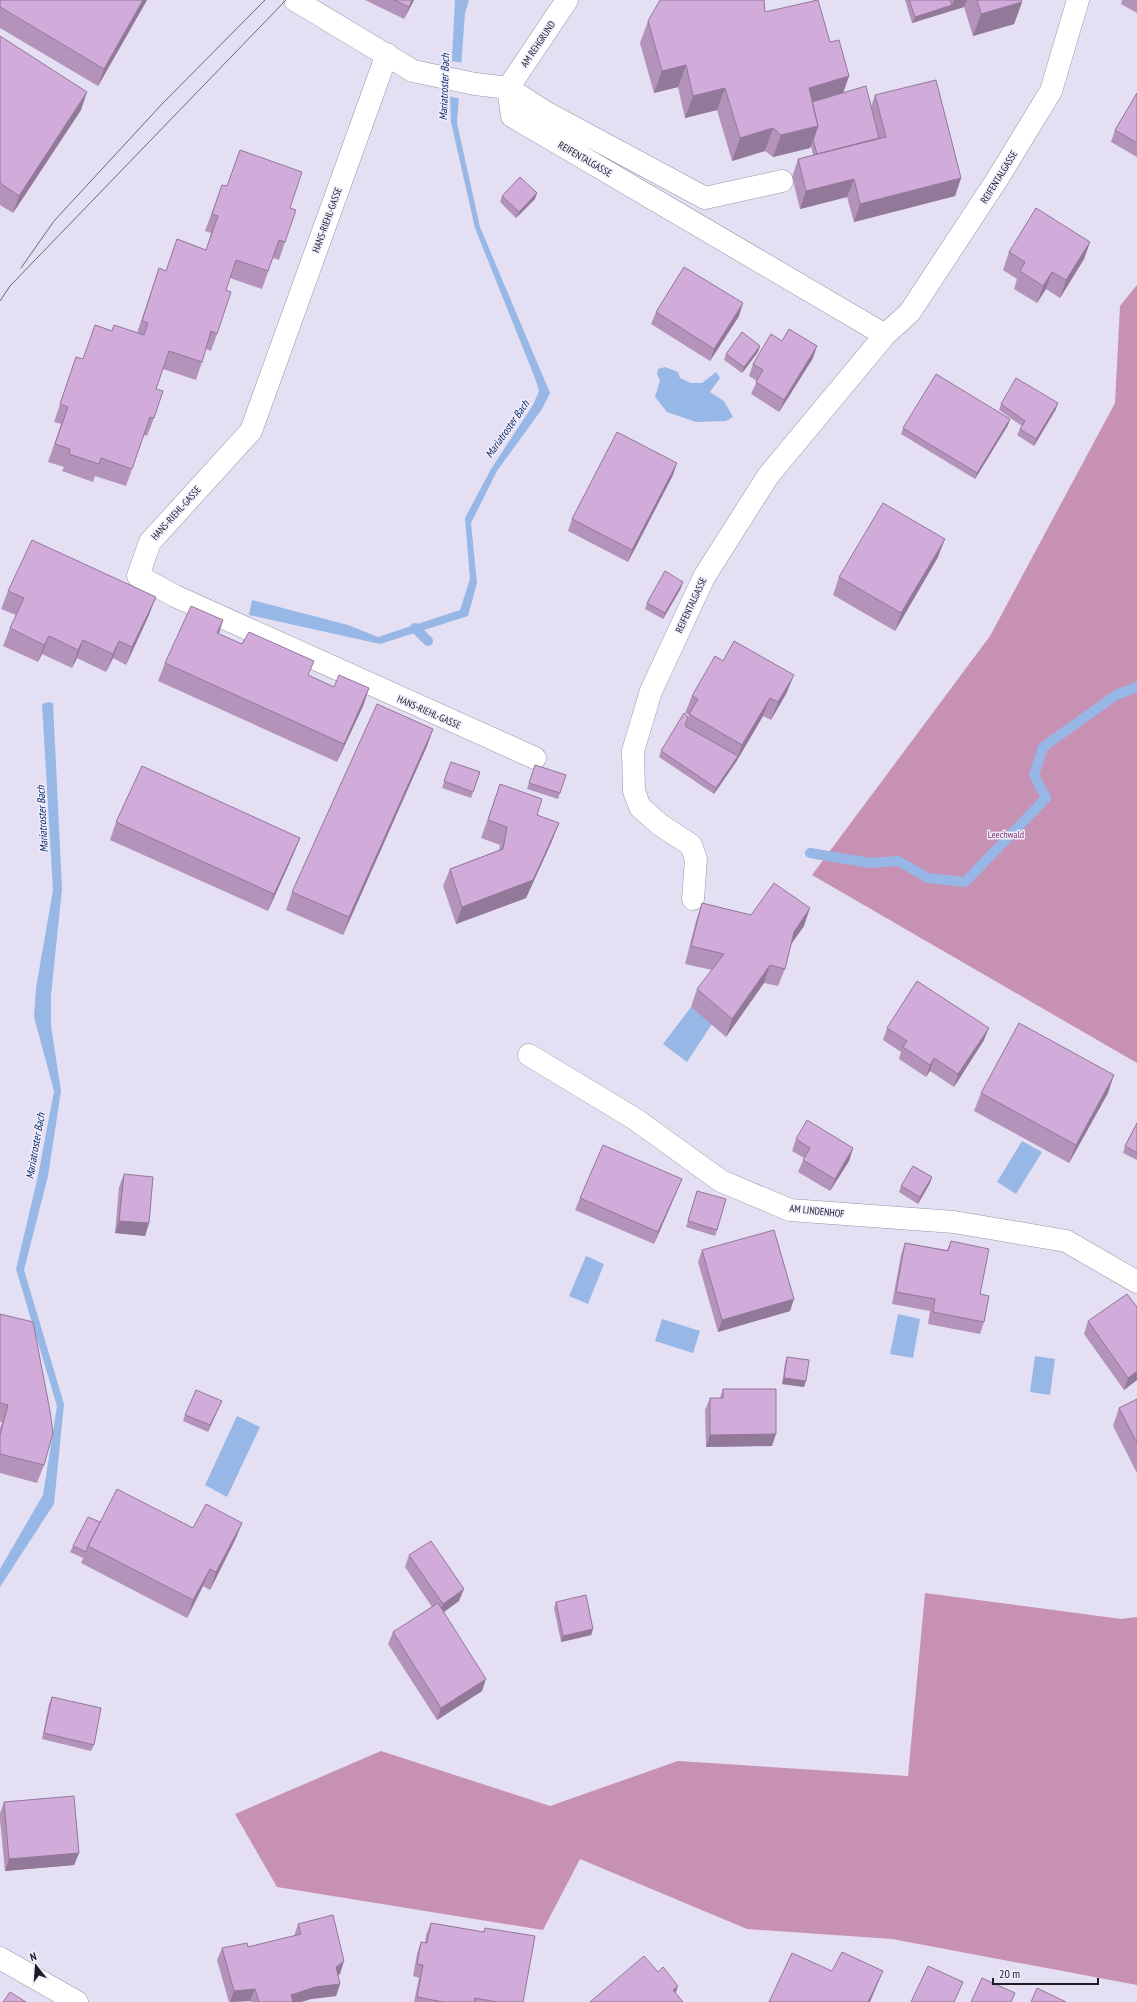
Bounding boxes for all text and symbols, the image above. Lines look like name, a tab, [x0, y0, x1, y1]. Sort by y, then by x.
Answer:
street label: AM REHGRUND	[518, 18, 558, 70]
water label: Mariatroster Bach	[436, 52, 452, 121]
street label: REIFENTALGASSE	[556, 138, 614, 180]
street label: REIFENTALGASSE	[978, 148, 1020, 206]
street label: HANS-RIEHL-GASSE	[309, 186, 345, 254]
water label: Mariatroster Bach	[482, 397, 533, 460]
street label: HANS-RIEHL-GASSE	[148, 483, 204, 543]
street label: REIFENTALGASSE	[672, 575, 710, 635]
street label: HANS-RIEHL-GASSE	[395, 692, 463, 732]
water label: Mariatroster Bach	[33, 784, 51, 853]
park label: Leechwald	[988, 828, 1024, 841]
water label: Mariatroster Bach	[22, 1111, 48, 1180]
street label: AM LINDENHOF	[789, 1202, 845, 1220]
north arrow	[16, 1946, 56, 1986]
text: N	[28, 1949, 38, 1964]
scale bar	[993, 1960, 1098, 1986]
text: 20 m	[999, 1966, 1020, 1981]

